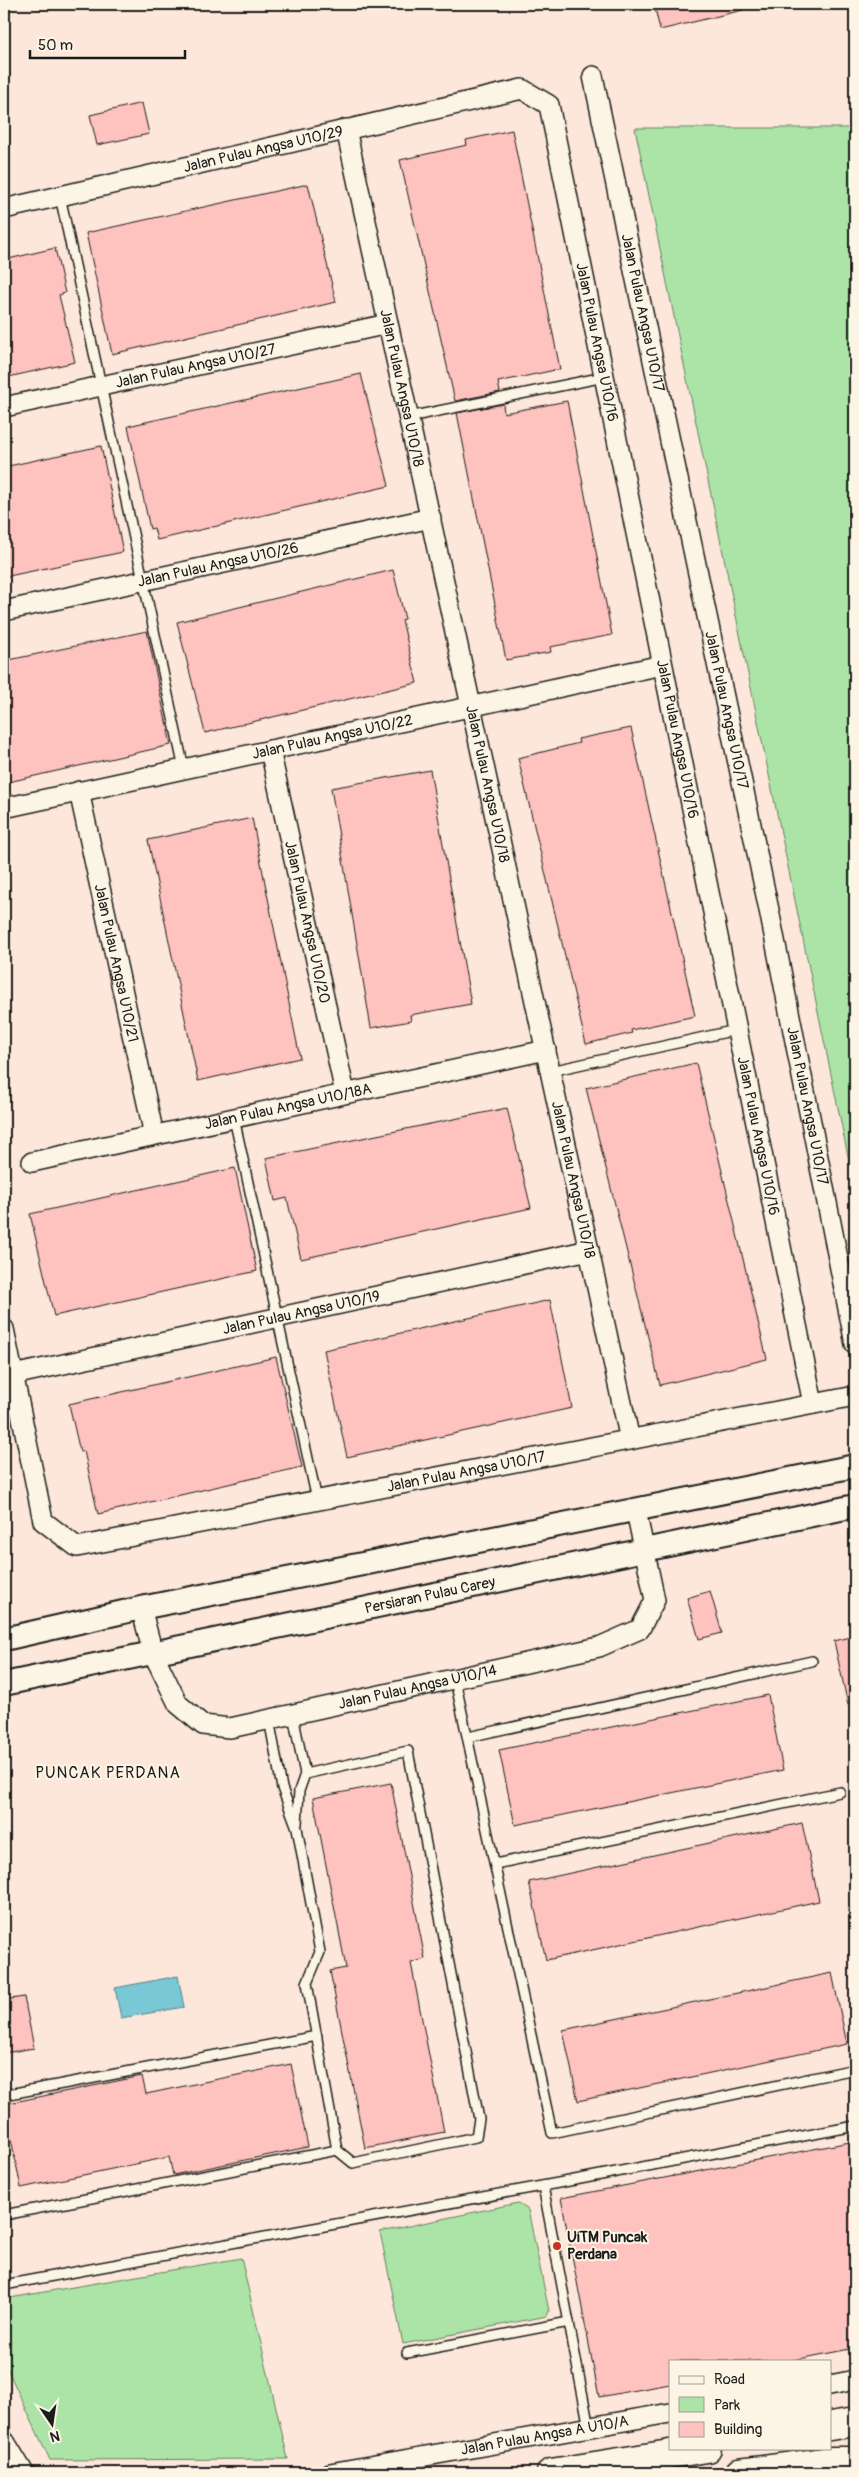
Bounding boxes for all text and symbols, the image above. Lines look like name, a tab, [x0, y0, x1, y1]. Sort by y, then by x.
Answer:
scale bar	[30, 28, 185, 60]
text: 50 m	[38, 36, 73, 55]
street label: Jalan Pulau Angsa U10/29	[181, 121, 345, 177]
street label: Jalan Pulau Angsa U10/17	[617, 232, 669, 394]
street label: Jalan Pulau Angsa U10/16	[572, 261, 623, 423]
street label: Jalan Pulau Angsa U10/18	[376, 307, 428, 469]
street label: Jalan Pulau Angsa U10/27	[114, 339, 278, 392]
street label: Jalan Pulau Angsa U10/26	[136, 538, 300, 591]
street label: Jalan Pulau Angsa U10/17	[701, 629, 753, 791]
street label: Jalan Pulau Angsa U10/16	[652, 658, 703, 820]
street label: Jalan Pulau Angsa U10/18	[462, 703, 514, 865]
street label: Jalan Pulau Angsa U10/22	[250, 710, 414, 763]
street label: Jalan Pulau Angsa U10/20	[281, 839, 335, 1005]
street label: Jalan Pulau Angsa U10/21	[90, 882, 143, 1044]
street label: Jalan Pulau Angsa U10/17	[783, 1025, 833, 1187]
street label: Jalan Pulau Angsa U10/16	[733, 1055, 784, 1217]
street label: Jalan Pulau Angsa U10/18A	[203, 1079, 373, 1134]
street label: Jalan Pulau Angsa U10/18	[547, 1099, 600, 1261]
street label: Jalan Pulau Angsa U10/19	[221, 1286, 382, 1339]
street label: Jalan Pulau Angsa U10/17	[385, 1447, 547, 1496]
street label: Persiaran Pulau Carey	[363, 1572, 497, 1618]
street label: Jalan Pulau Angsa U10/14	[336, 1660, 499, 1713]
district label: PUNCAK PERDANA	[35, 1763, 181, 1783]
place label: UiTM Puncak Perdana	[567, 2228, 648, 2264]
marker: UiTM Puncak Perdana	[551, 2240, 563, 2252]
legend	[669, 2360, 832, 2450]
text: Road	[714, 2370, 745, 2389]
text: Park	[714, 2396, 741, 2415]
north arrow	[28, 2400, 78, 2450]
street label: Jalan Pulau Angsa A U10/A	[459, 2411, 630, 2459]
text: Building	[714, 2420, 762, 2439]
text: N	[48, 2427, 61, 2446]

